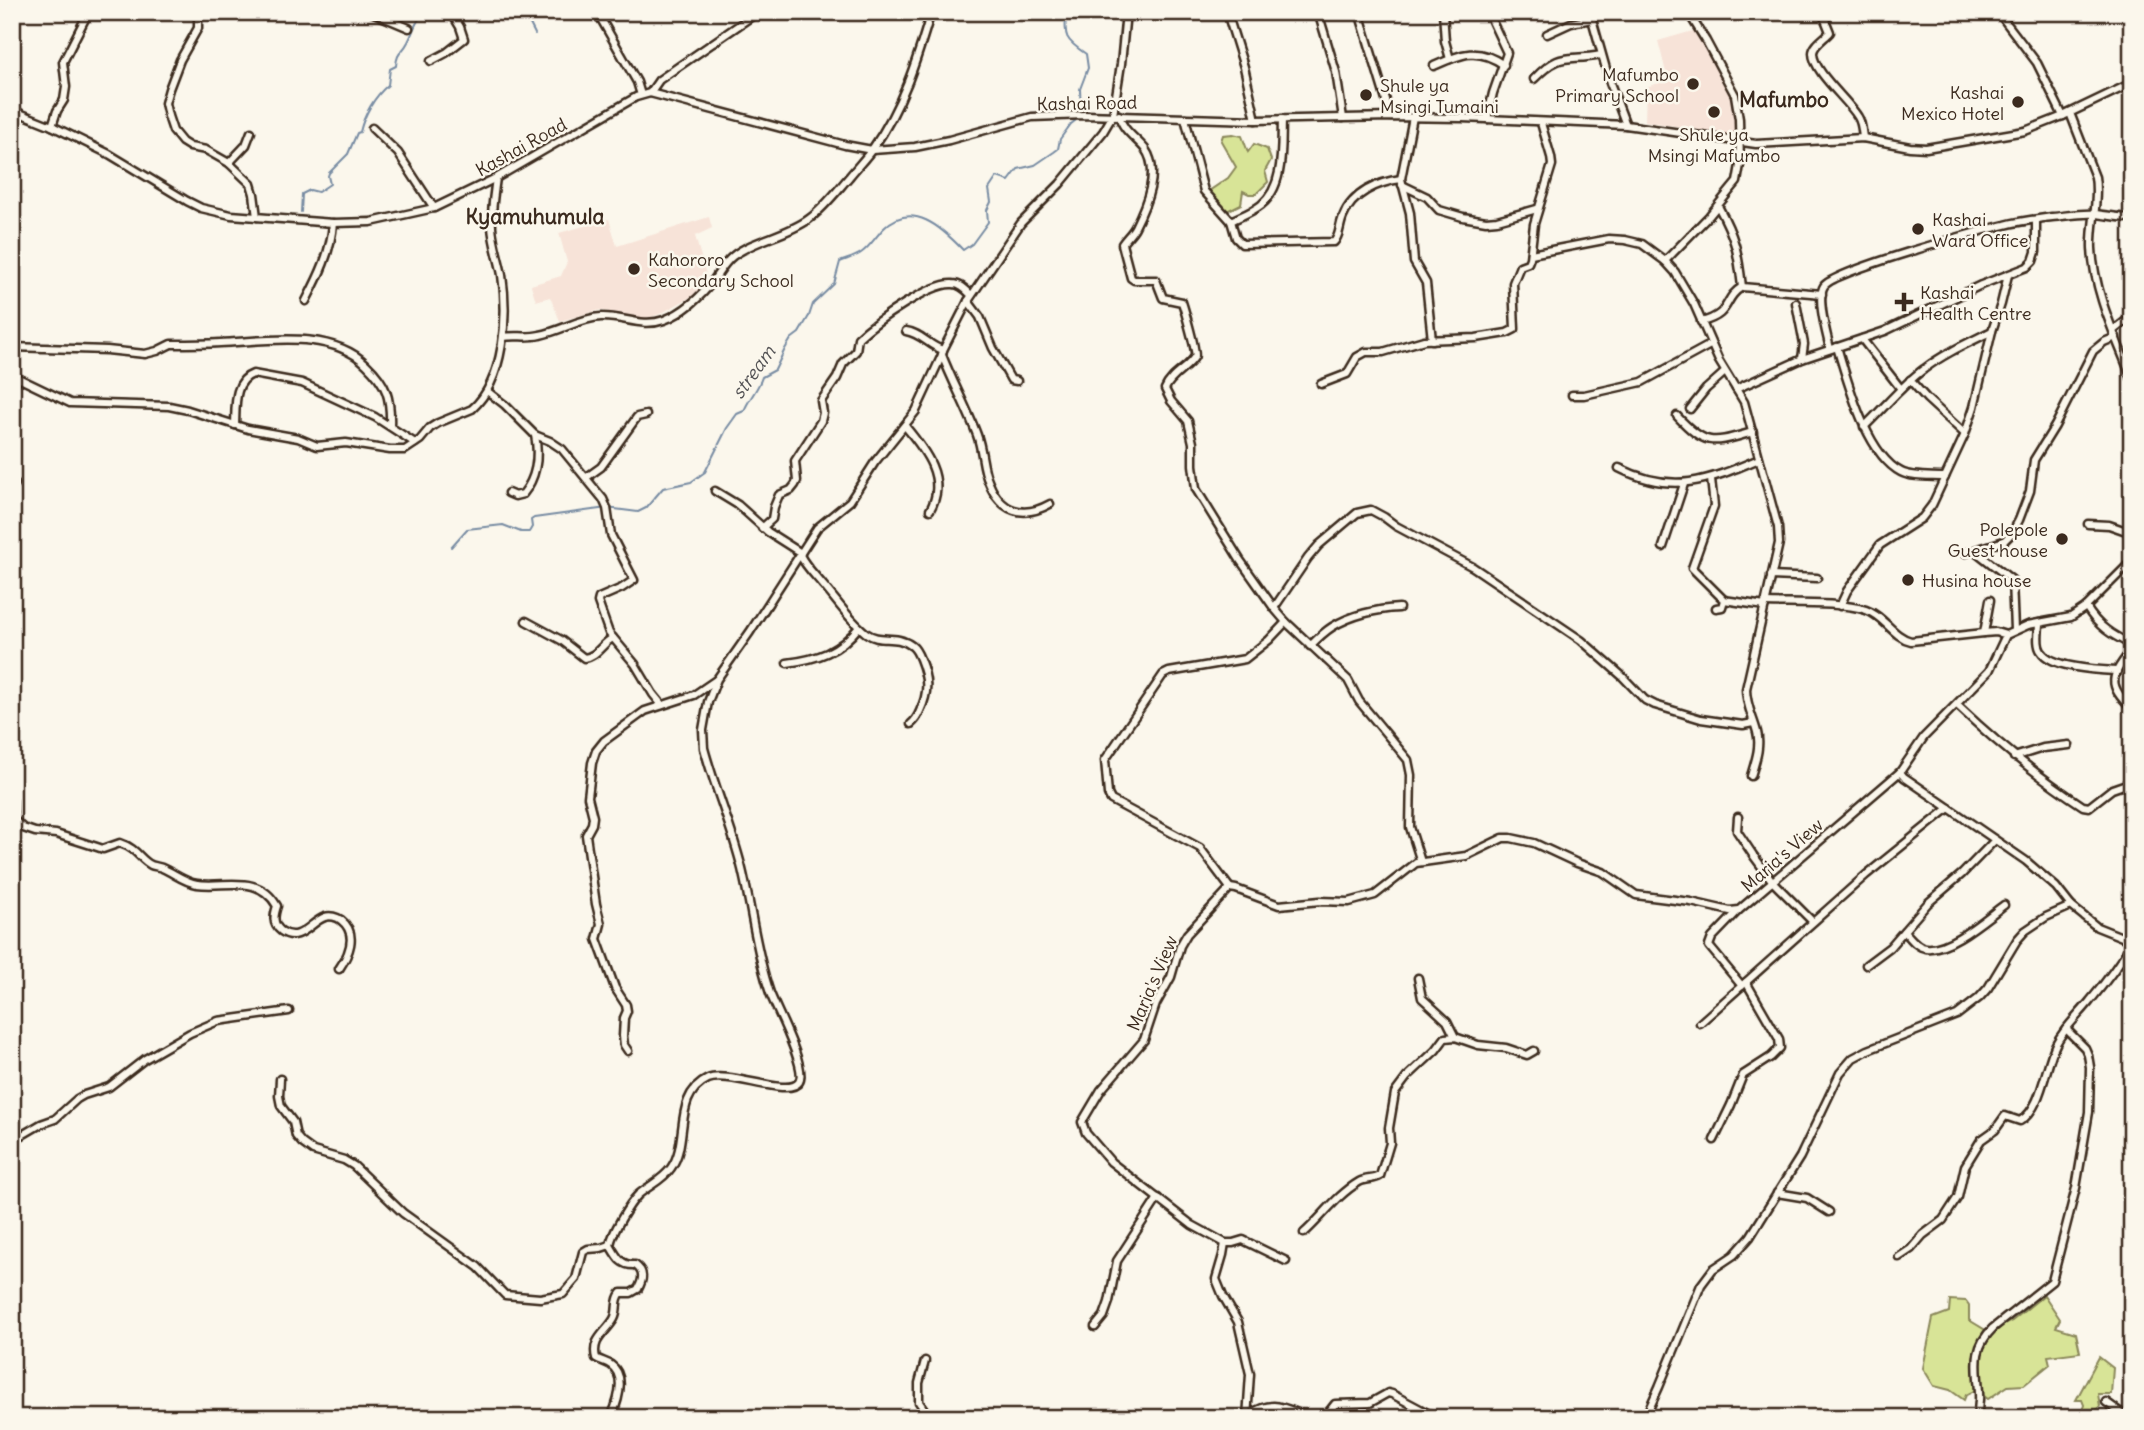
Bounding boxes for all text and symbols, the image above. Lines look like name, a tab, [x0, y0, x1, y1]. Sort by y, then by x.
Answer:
place label: Mafumbo Primary School	[1555, 63, 1679, 107]
place label: Shule ya Msingi Tumaini	[1380, 74, 1499, 118]
marker: Mafumbo Primary School	[1685, 76, 1701, 92]
place label: Kashai Mexico Hotel	[1901, 81, 2004, 125]
district label: Mafumbo	[1739, 86, 1829, 113]
marker: Shule ya Msingi Tumaini	[1358, 87, 1374, 103]
street label: Kashai Road	[1036, 91, 1138, 115]
marker: Kashai Mexico Hotel	[2010, 94, 2026, 110]
marker: Shule ya Msingi Mafumbo	[1706, 104, 1722, 120]
street label: Kashai Road	[471, 112, 571, 181]
place label: Shule ya Msingi Mafumbo	[1648, 123, 1780, 167]
district label: Kyamuhumula	[466, 203, 604, 230]
place label: Kashai Ward Office	[1932, 208, 2028, 252]
marker: Kashai Ward Office	[1910, 221, 1926, 237]
place label: Kahororo Secondary School	[648, 248, 794, 292]
marker: Kahororo Secondary School	[626, 261, 642, 277]
place label: Kashai Health Centre	[1920, 281, 2031, 325]
marker: Kashai Health Centre	[1894, 292, 1914, 312]
water label: stream	[726, 340, 781, 403]
place label: Polepole Guest house	[1947, 518, 2048, 562]
marker: Polepole Guest house	[2054, 531, 2070, 547]
place label: Husina house	[1922, 569, 2032, 592]
marker: Husina house	[1900, 572, 1916, 588]
street label: Maria's View	[1736, 813, 1828, 897]
street label: Maria's View	[1122, 932, 1182, 1034]

